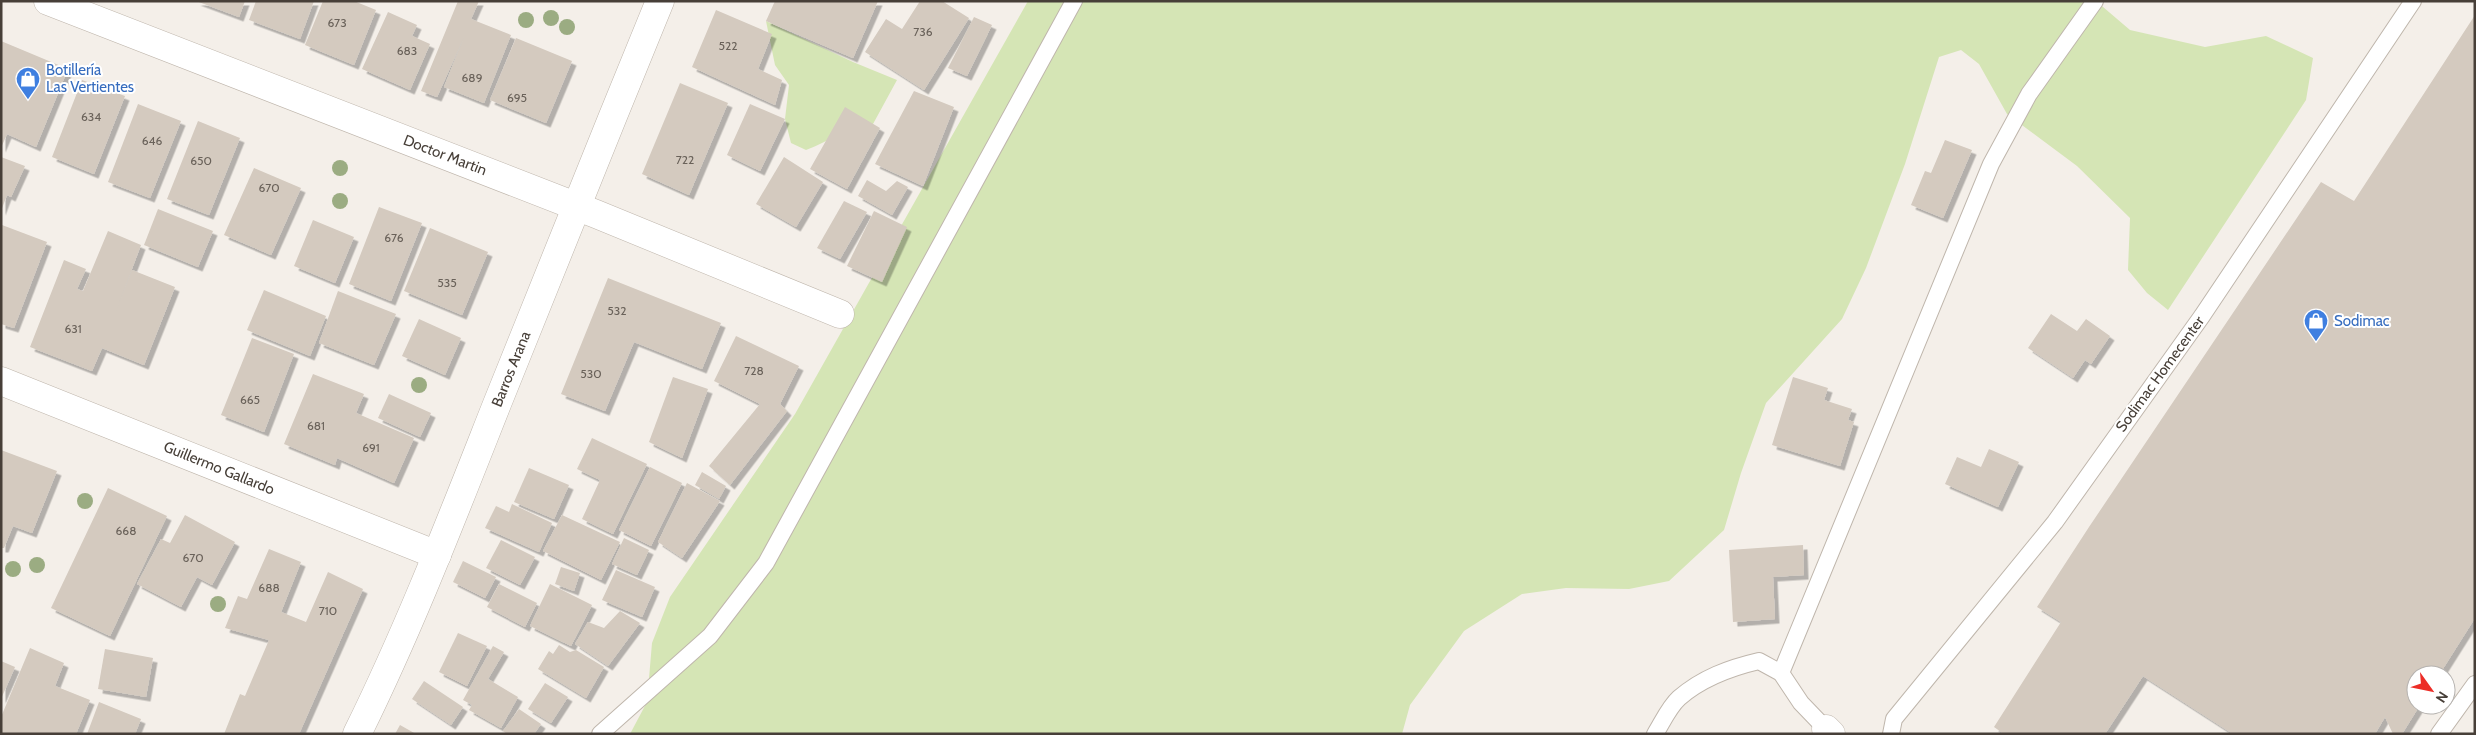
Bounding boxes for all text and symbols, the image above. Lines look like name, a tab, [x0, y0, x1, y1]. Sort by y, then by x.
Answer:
house number: 673	[327, 15, 347, 30]
house number: 736	[913, 24, 933, 39]
house number: 522	[718, 38, 738, 53]
house number: 683	[397, 43, 417, 58]
place label: Botillería Las Vertientes	[46, 61, 134, 96]
shop icon: Botillería Las Vertientes	[15, 66, 41, 100]
house number: 689	[462, 70, 483, 85]
house number: 695	[507, 90, 527, 105]
house number: 634	[81, 109, 101, 124]
street label: Doctor Martin	[401, 131, 489, 179]
house number: 646	[142, 133, 162, 148]
house number: 722	[676, 152, 694, 167]
house number: 650	[190, 153, 212, 168]
house number: 670	[258, 180, 280, 195]
house number: 676	[384, 230, 404, 245]
house number: 535	[437, 275, 457, 290]
house number: 532	[607, 303, 627, 318]
shop icon: Sodimac	[2303, 308, 2329, 342]
street label: Sodimac Homecenter	[2112, 312, 2208, 435]
place label: Sodimac	[2334, 312, 2390, 330]
house number: 631	[64, 321, 82, 336]
street label: Barros Arana	[488, 328, 535, 409]
house number: 728	[744, 363, 764, 378]
house number: 530	[580, 366, 602, 381]
house number: 665	[240, 392, 260, 407]
house number: 681	[307, 418, 325, 433]
street label: Guillermo Gallardo	[161, 438, 277, 498]
house number: 691	[362, 440, 380, 455]
house number: 668	[116, 523, 136, 538]
house number: 670	[182, 550, 204, 565]
house number: 688	[258, 580, 280, 595]
house number: 710	[319, 603, 337, 618]
north arrow	[2406, 665, 2456, 715]
text: N	[2432, 688, 2452, 706]

